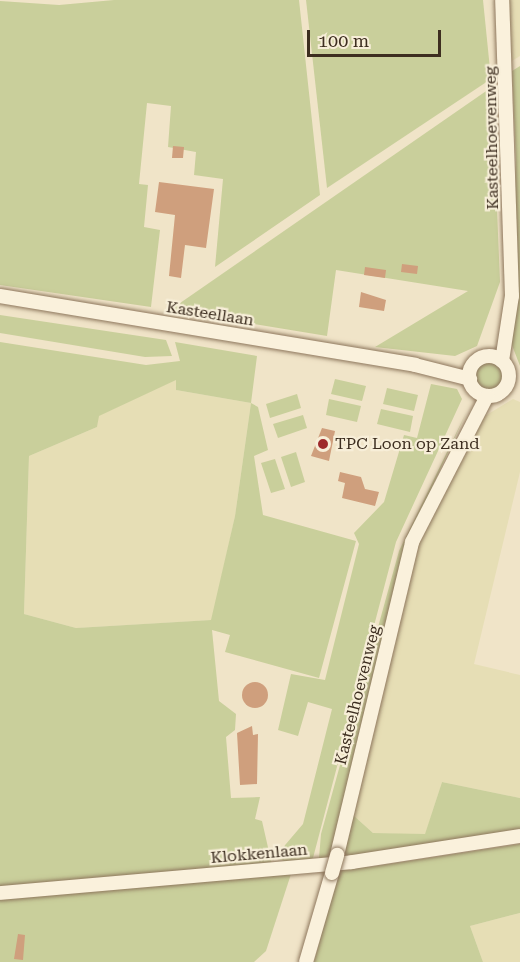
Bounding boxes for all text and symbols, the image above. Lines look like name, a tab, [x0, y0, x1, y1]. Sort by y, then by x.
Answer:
scale bar	[310, 18, 444, 56]
text: 100 m	[318, 30, 369, 51]
street label: Kasteelhoevenweg	[481, 66, 503, 210]
street label: Kasteellaan	[165, 298, 255, 330]
place label: TPC Loon op Zand	[335, 434, 480, 454]
marker: TPC Loon op Zand	[316, 437, 330, 451]
street label: Kasteelhoevenweg	[331, 623, 385, 767]
street label: Klokkenlaan	[210, 840, 308, 868]

